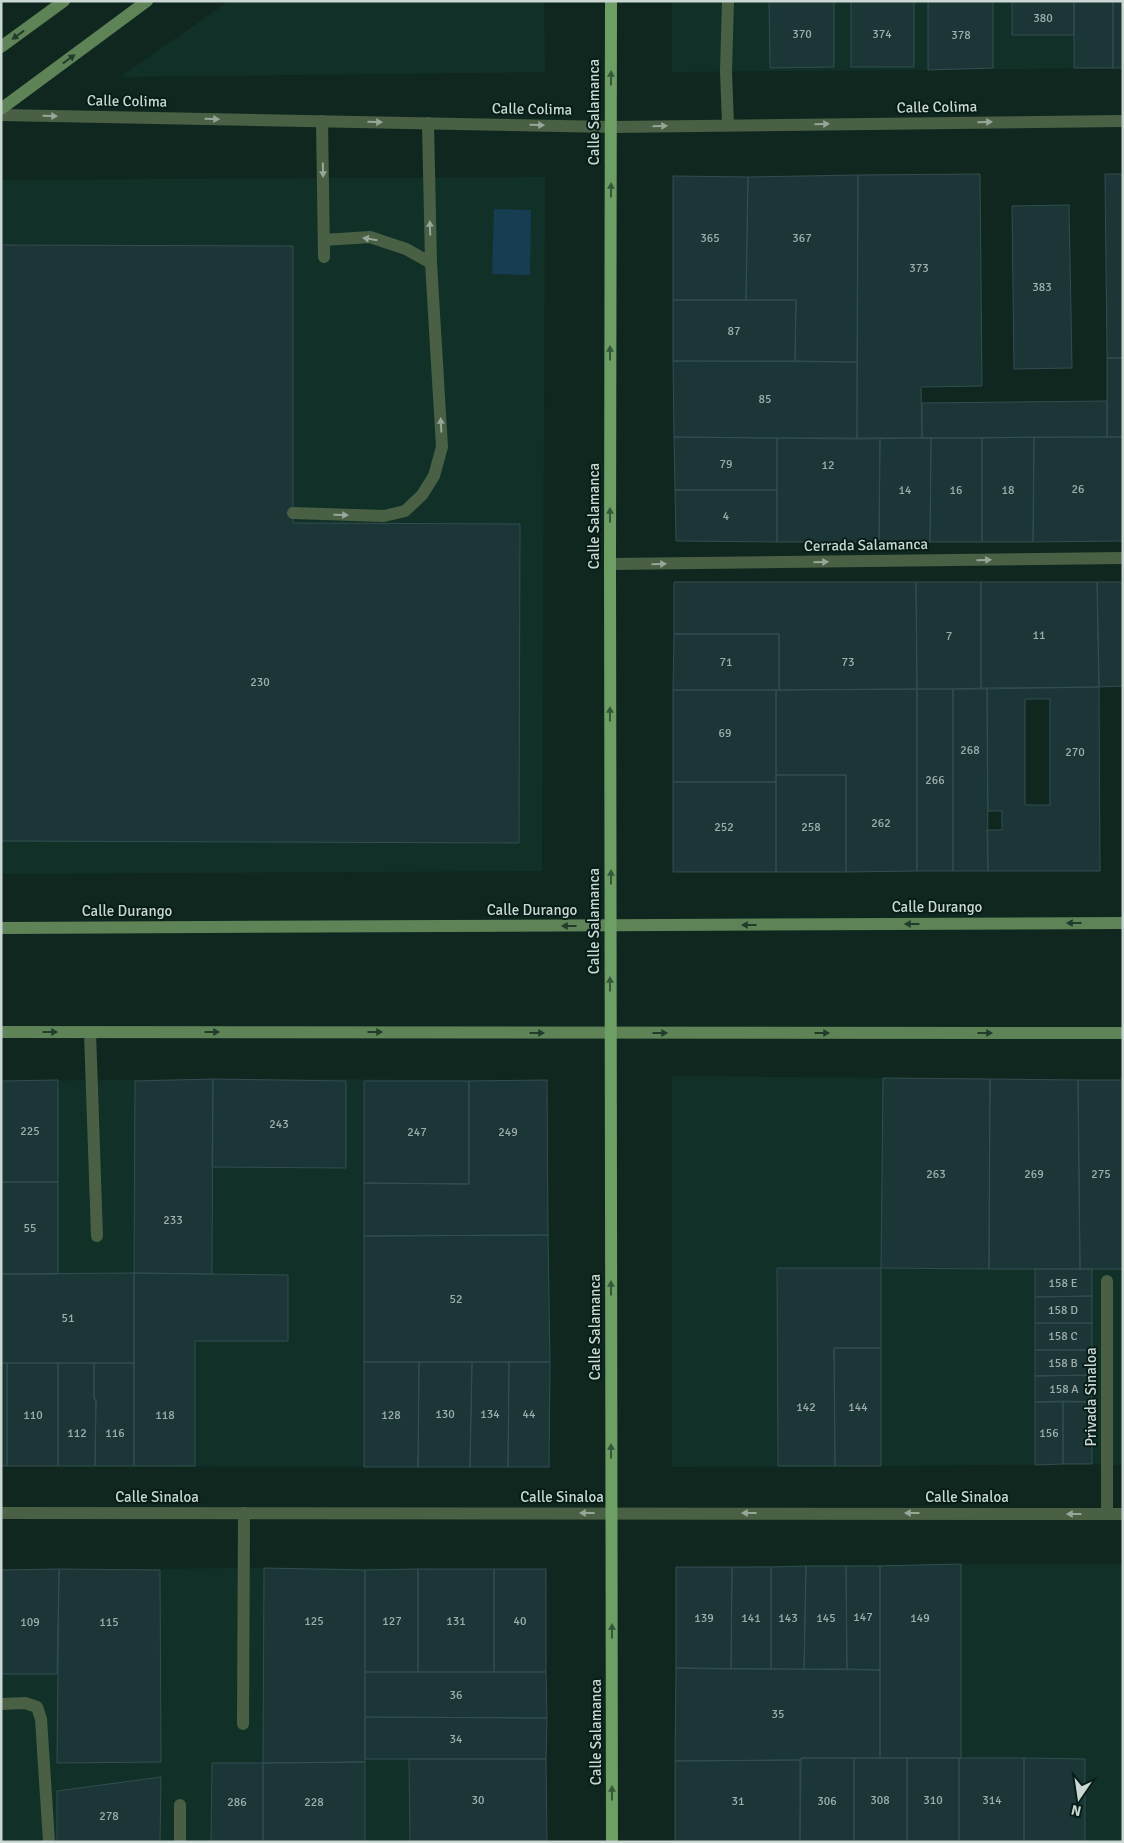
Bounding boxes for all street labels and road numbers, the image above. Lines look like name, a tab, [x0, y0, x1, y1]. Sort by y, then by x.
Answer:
street label: Calle Salamanca	[585, 59, 603, 165]
street label: Calle Colima	[87, 91, 167, 111]
street label: Calle Colima	[897, 97, 977, 117]
street label: Calle Colima	[492, 99, 572, 119]
street label: Calle Salamanca	[585, 463, 603, 569]
street label: Cerrada Salamanca	[804, 535, 928, 555]
street label: Calle Salamanca	[585, 868, 603, 974]
street label: Calle Durango	[892, 898, 983, 916]
street label: Calle Durango	[487, 901, 578, 919]
street label: Calle Durango	[82, 902, 173, 920]
street label: Calle Salamanca	[586, 1274, 604, 1380]
street label: Privada Sinaloa	[1082, 1347, 1100, 1447]
street label: Calle Sinaloa	[115, 1488, 199, 1506]
street label: Calle Sinaloa	[520, 1488, 604, 1506]
street label: Calle Sinaloa	[925, 1488, 1009, 1506]
street label: Calle Salamanca	[587, 1679, 605, 1785]

